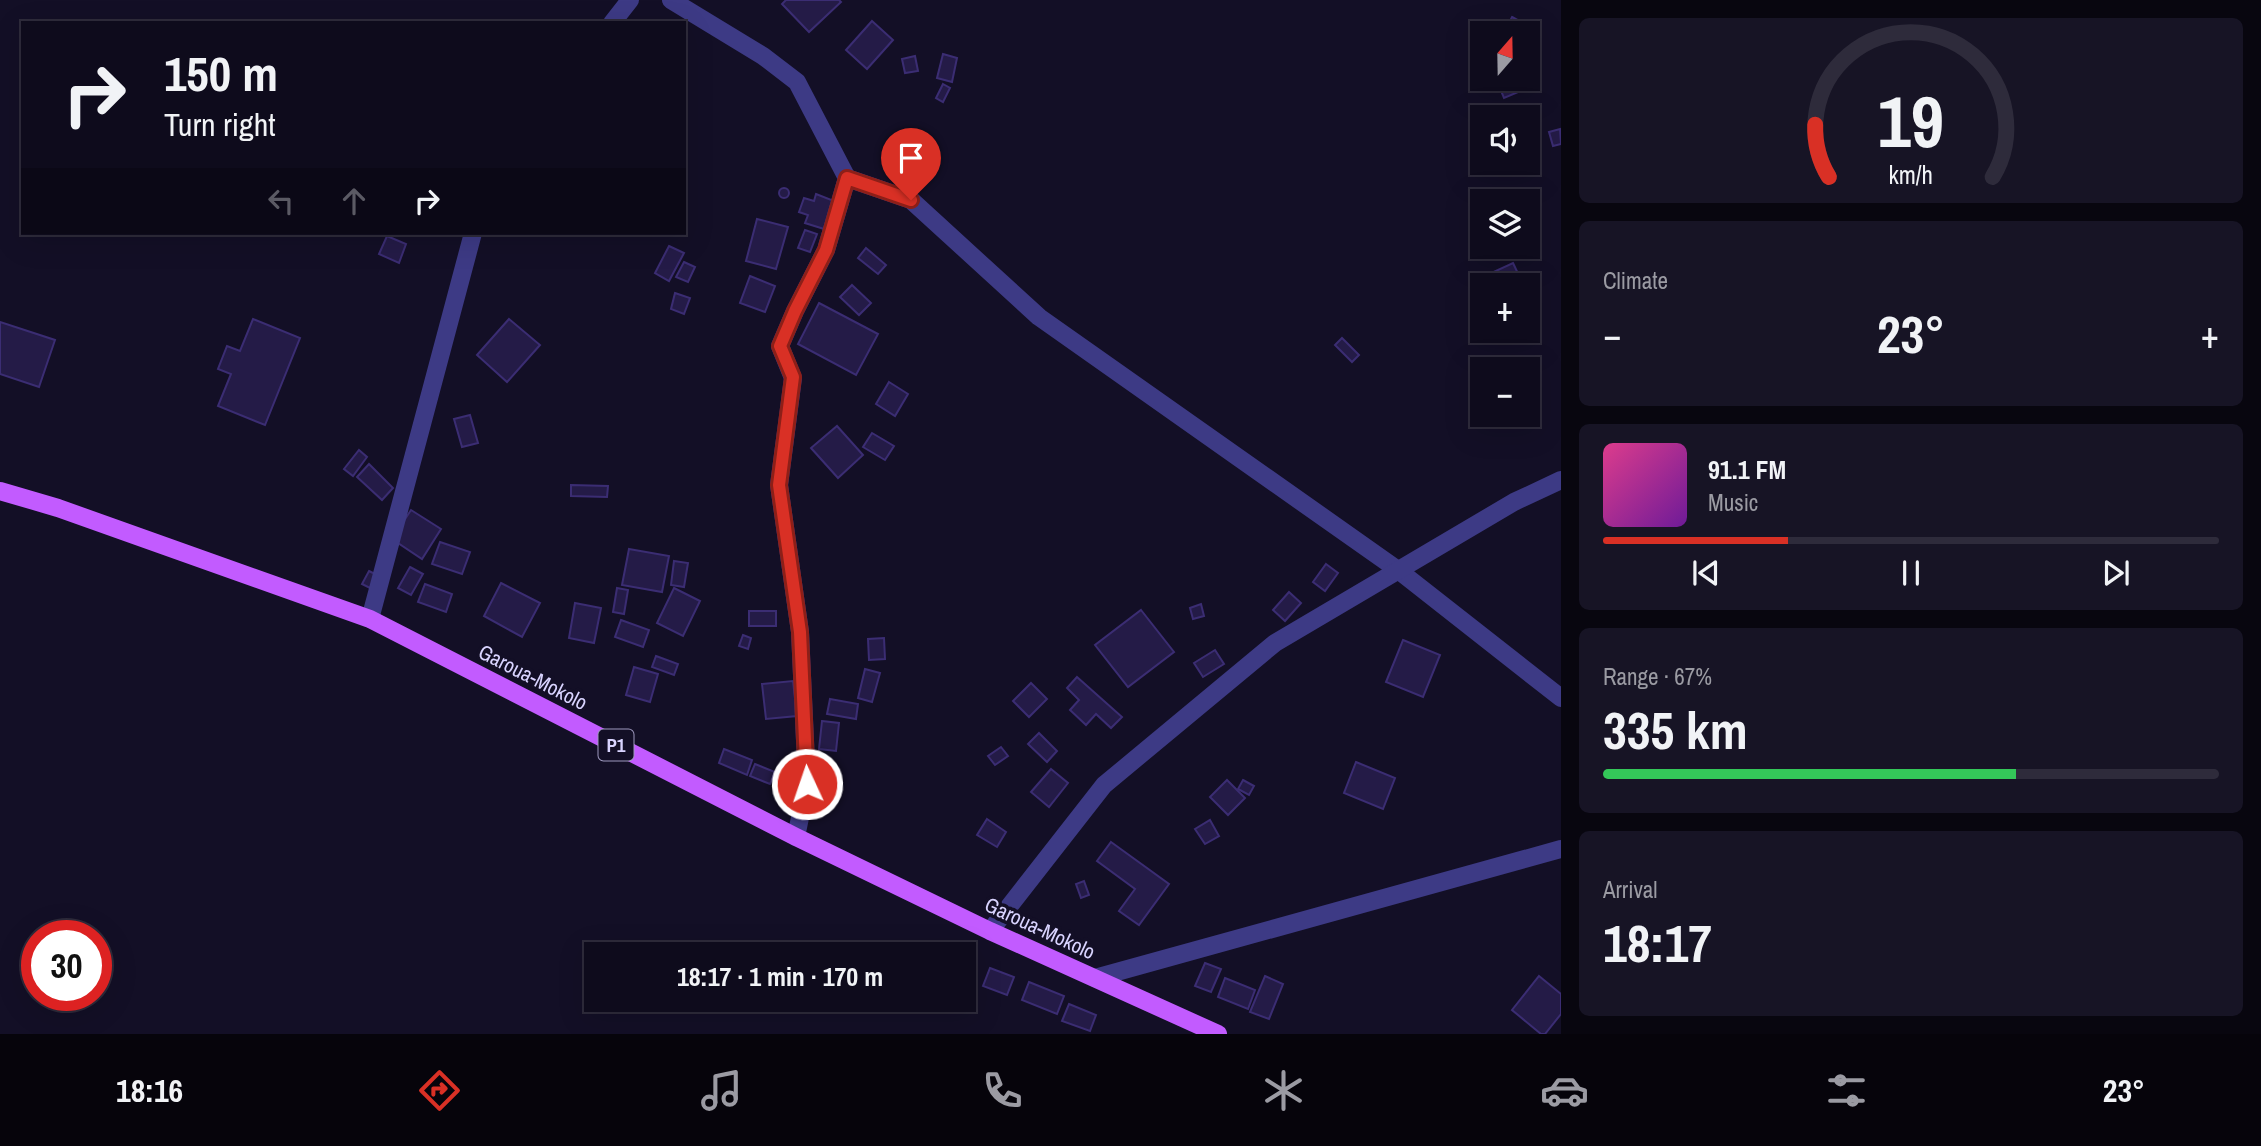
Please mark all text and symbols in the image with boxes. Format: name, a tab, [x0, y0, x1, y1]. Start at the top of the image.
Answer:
north arrow	[1470, 21, 1540, 91]
map controls	[1470, 21, 1540, 427]
text: 150 m	[164, 40, 278, 106]
icon: right	[49, 49, 140, 140]
text: 19	[1878, 72, 1944, 170]
text: Turn right	[164, 103, 276, 146]
button: sound	[1470, 105, 1540, 175]
pin	[881, 128, 941, 200]
icon: arrive	[892, 139, 930, 177]
text: km/h	[1889, 157, 1933, 191]
icon: left	[262, 182, 300, 220]
icon: ahead	[335, 182, 373, 220]
icon: right	[408, 182, 446, 220]
button: layers	[1470, 189, 1540, 259]
text: Climate	[1603, 265, 1668, 296]
button: +	[1470, 273, 1540, 343]
text: 23°	[1877, 299, 1945, 369]
text: −	[1603, 309, 1621, 360]
text: +	[2201, 309, 2219, 360]
button: −	[1470, 357, 1540, 427]
text: 91.1 FM	[1708, 452, 1786, 487]
text: Music	[1708, 487, 1758, 518]
icon: previous	[1687, 554, 1725, 592]
icon: pause	[1892, 554, 1930, 592]
icon: next	[2097, 554, 2135, 592]
street label: Garoua-Mokolo	[474, 637, 592, 717]
text: Range · 67%	[1603, 661, 1712, 692]
text: 335 km	[1603, 695, 1748, 765]
road number: P1	[598, 730, 634, 760]
position arrow	[770, 747, 844, 821]
text: Arrival	[1603, 874, 1658, 905]
street label: Garoua-Mokolo	[980, 890, 1100, 966]
text: 18:17	[1603, 908, 1712, 978]
speed limit sign: 30	[21, 920, 112, 1011]
text: 18:17 · 1 min · 170 m	[677, 959, 883, 994]
icon: directions	[415, 1066, 464, 1115]
icon: music	[697, 1066, 746, 1115]
icon: phone	[978, 1066, 1027, 1115]
icon: climate	[1259, 1066, 1308, 1115]
icon: car	[1540, 1066, 1589, 1115]
icon: filters	[1822, 1066, 1871, 1115]
text: 18:16	[116, 1069, 183, 1112]
text: 23°	[2103, 1069, 2145, 1112]

